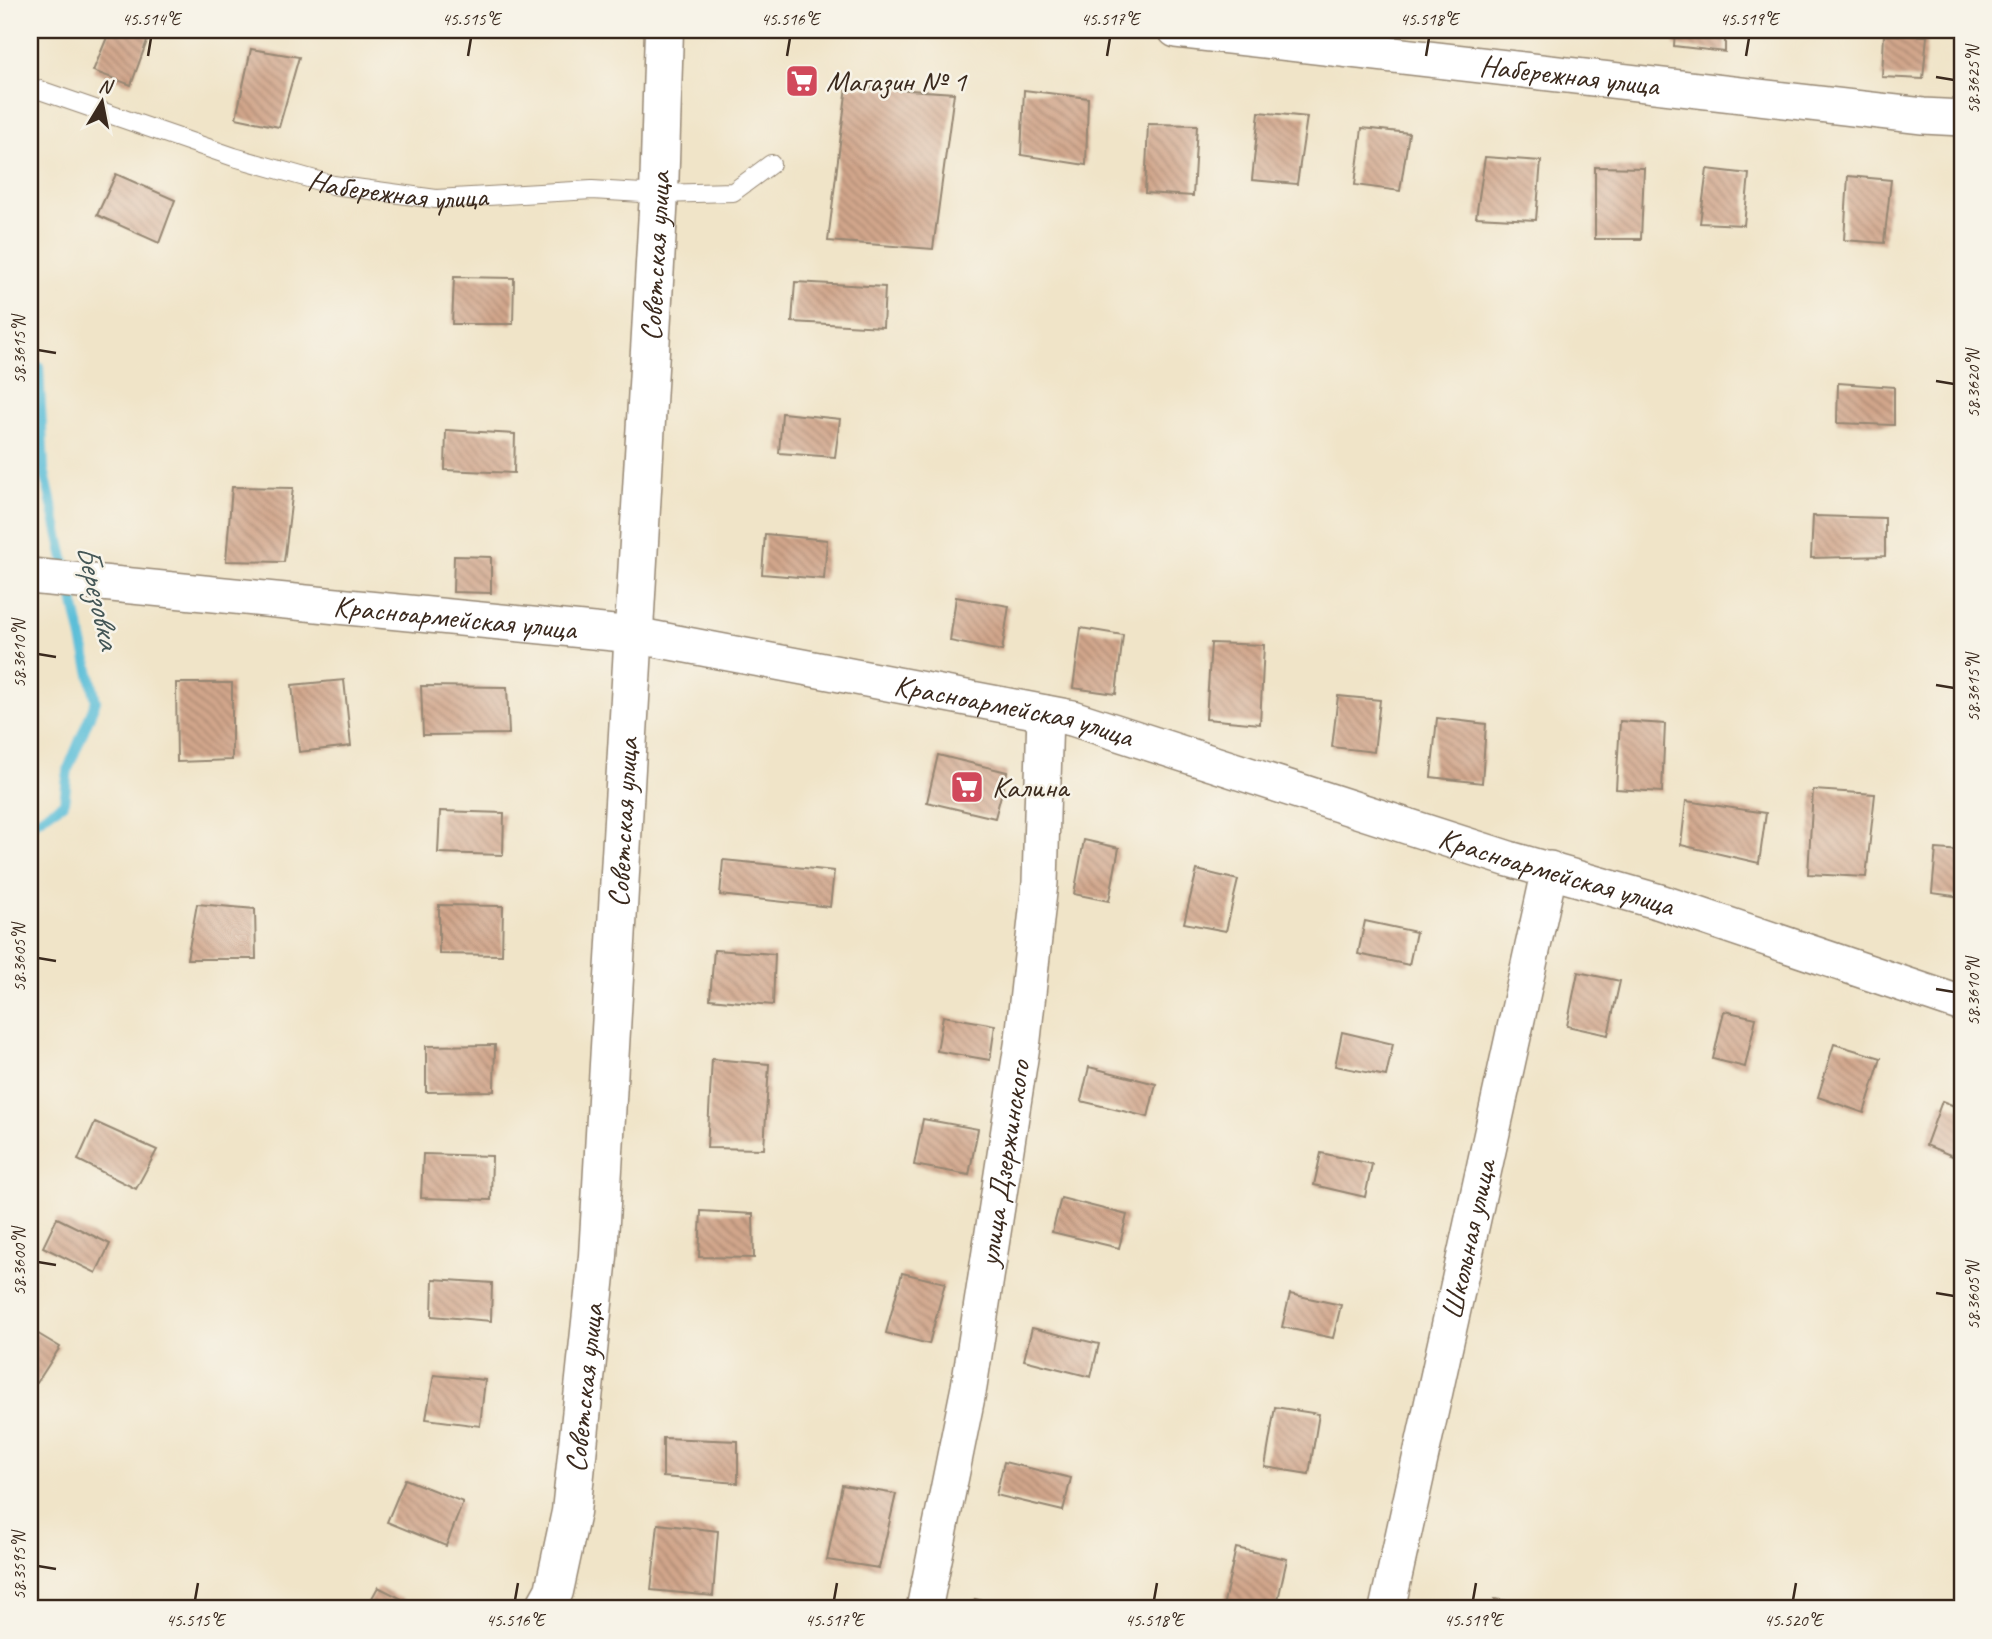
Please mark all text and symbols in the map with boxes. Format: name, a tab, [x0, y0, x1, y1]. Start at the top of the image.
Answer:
text: 45.514°E	[122, 8, 183, 30]
text: 45.515°E	[442, 8, 503, 30]
text: 45.516°E	[761, 8, 822, 30]
text: 45.517°E	[1081, 8, 1142, 30]
text: 45.518°E	[1400, 8, 1461, 30]
text: 45.519°E	[1720, 8, 1781, 30]
text: 58.3625°N	[1962, 43, 1984, 114]
street label: Набережная улица	[1478, 46, 1663, 105]
supermarket icon: Магазин № 1	[783, 62, 821, 100]
place label: Магазин № 1	[826, 62, 968, 100]
north arrow	[66, 66, 136, 136]
text: N	[97, 73, 116, 100]
street label: Набережная улица	[304, 160, 490, 218]
street label: Советская улица	[632, 169, 679, 342]
text: 58.3615°N	[8, 313, 30, 384]
text: 58.3620°N	[1962, 347, 1984, 418]
water label: Березовка	[67, 540, 131, 655]
street label: Красноармейская улица	[332, 587, 580, 648]
text: 58.3610°N	[8, 617, 30, 688]
text: 58.3615°N	[1962, 651, 1984, 722]
street label: Красноармейская улица	[891, 666, 1140, 756]
street label: Советская улица	[599, 735, 647, 908]
supermarket icon: Калина	[948, 768, 986, 806]
place label: Калина	[992, 768, 1071, 806]
street label: Красноармейская улица	[1434, 819, 1681, 925]
text: 58.3605°N	[8, 921, 30, 992]
text: 58.3610°N	[1962, 955, 1984, 1026]
street label: улица Дзержинского	[969, 1056, 1039, 1271]
street label: Школьная улица	[1432, 1154, 1505, 1323]
text: 58.3600°N	[8, 1225, 30, 1296]
text: 58.3605°N	[1962, 1259, 1984, 1330]
street label: Советская улица	[556, 1300, 612, 1474]
text: 58.3595°N	[8, 1529, 30, 1600]
text: 45.515°E	[166, 1609, 227, 1631]
text: 45.516°E	[486, 1609, 547, 1631]
text: 45.517°E	[805, 1609, 866, 1631]
text: 45.518°E	[1125, 1609, 1186, 1631]
text: 45.519°E	[1444, 1609, 1505, 1631]
text: 45.520°E	[1764, 1609, 1825, 1631]

